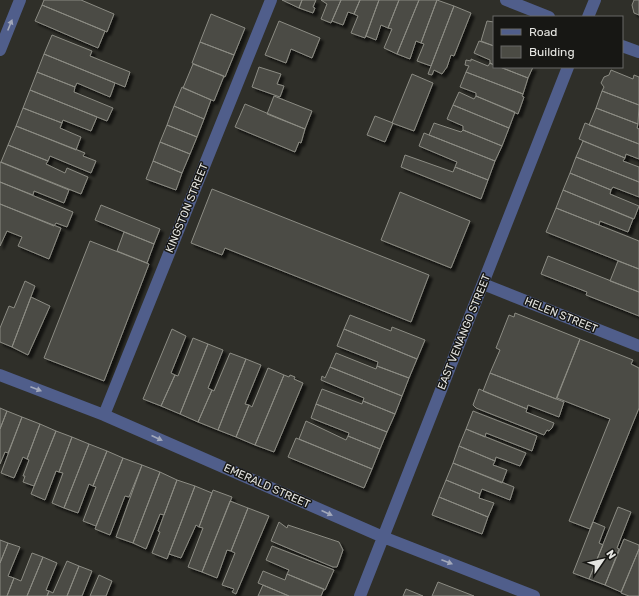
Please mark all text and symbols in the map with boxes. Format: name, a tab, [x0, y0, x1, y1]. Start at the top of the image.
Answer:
legend	[493, 16, 623, 68]
one-way arrow	[7, 19, 13, 30]
text: Road	[529, 25, 557, 39]
text: Building	[529, 45, 575, 59]
street label: KINGSTON STREET	[163, 161, 211, 255]
street label: EAST VENANGO STREET	[435, 272, 493, 392]
street label: HELEN STREET	[523, 294, 600, 336]
one-way arrow	[31, 387, 43, 393]
one-way arrow	[151, 435, 162, 441]
street label: EMERALD STREET	[222, 461, 313, 511]
one-way arrow	[322, 510, 334, 516]
north arrow	[583, 540, 623, 580]
text: N	[603, 548, 619, 562]
one-way arrow	[442, 560, 454, 566]

